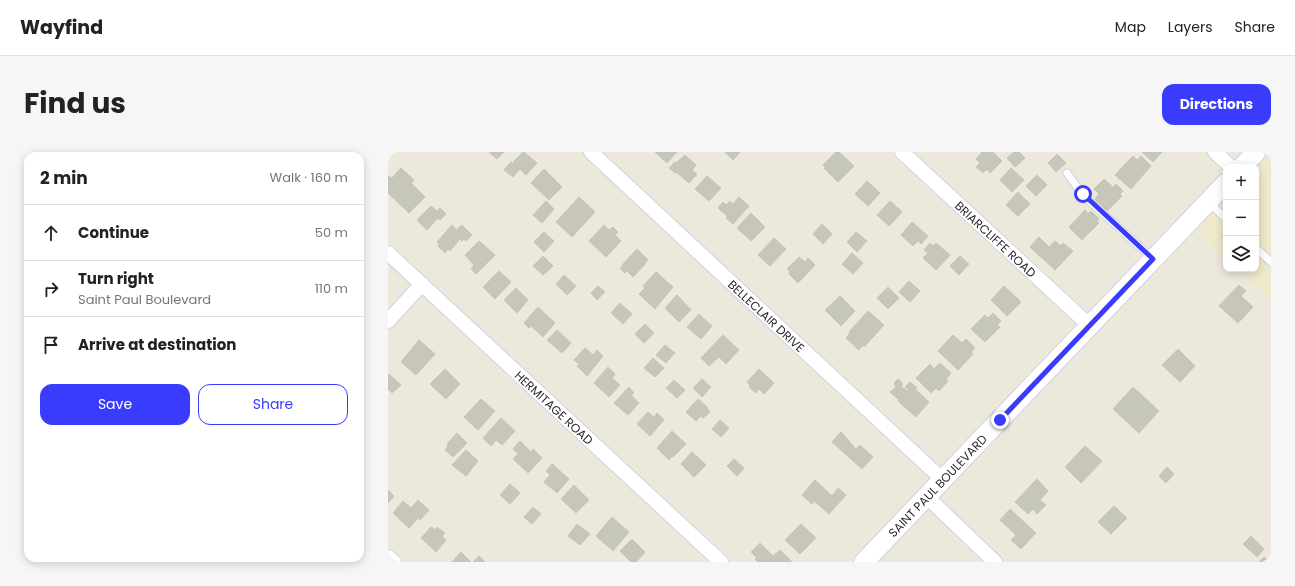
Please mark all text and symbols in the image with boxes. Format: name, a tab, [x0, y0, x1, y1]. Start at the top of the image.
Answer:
text: Wayfind	[20, 14, 103, 41]
text: Map	[1115, 17, 1146, 37]
text: Layers	[1168, 17, 1212, 37]
text: Share	[1234, 17, 1275, 37]
text: Find us	[24, 84, 126, 123]
button: Directions	[1162, 84, 1271, 125]
map controls	[1223, 164, 1259, 272]
button: +	[1223, 164, 1259, 200]
text: 2 min	[40, 166, 88, 190]
text: Walk · 160 m	[269, 168, 348, 187]
route start	[1074, 185, 1092, 203]
street label: BRIARCLIFFE ROAD	[952, 197, 1040, 281]
button: −	[1223, 200, 1259, 236]
icon: ahead	[40, 222, 62, 244]
text: Continue	[78, 222, 149, 243]
text: 50 m	[315, 223, 348, 242]
button: layers	[1223, 236, 1259, 272]
text: Turn right	[78, 268, 154, 289]
street label: BELLECLAIR DRIVE	[725, 276, 809, 356]
icon: right	[40, 278, 62, 300]
text: 110 m	[315, 279, 348, 298]
text: Saint Paul Boulevard	[78, 290, 211, 309]
icon: arrive	[40, 334, 62, 356]
text: Arrive at destination	[78, 334, 236, 355]
street label: HERMITAGE ROAD	[511, 367, 597, 448]
button: Save	[40, 384, 190, 425]
button: Share	[198, 384, 348, 425]
route end	[991, 411, 1009, 429]
street label: SAINT PAUL BOULEVARD	[884, 430, 990, 540]

